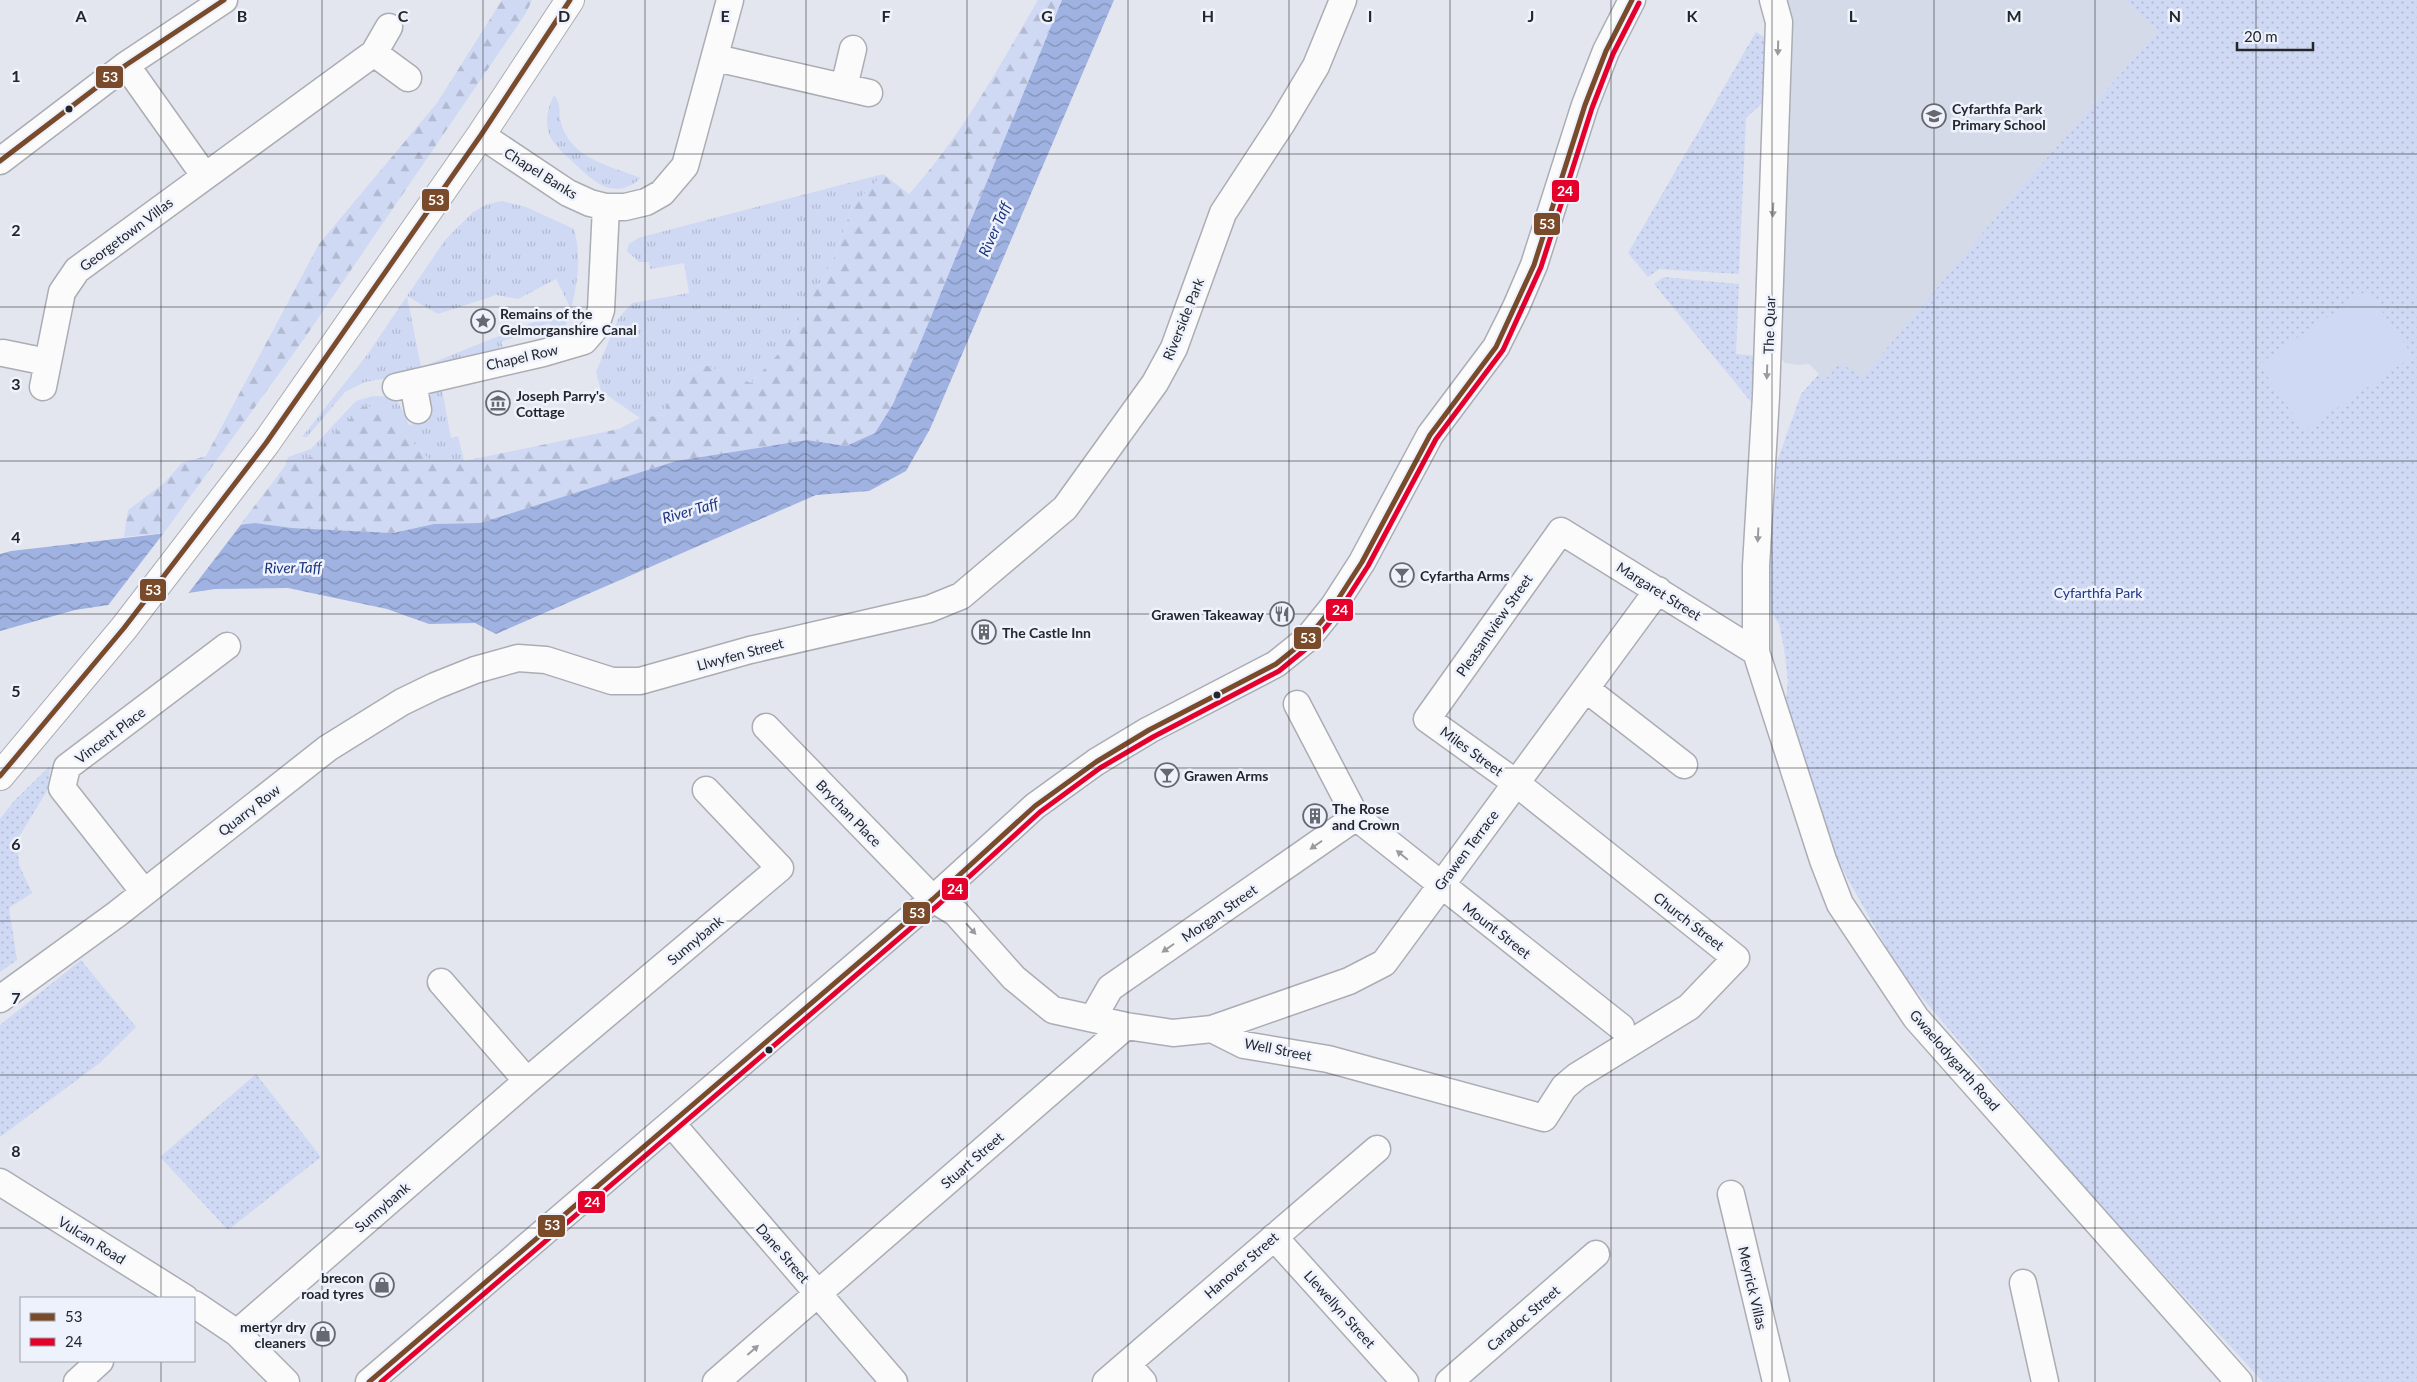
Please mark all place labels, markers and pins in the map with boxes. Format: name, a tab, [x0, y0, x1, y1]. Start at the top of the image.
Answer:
place label: Cyfarthfa Park Primary School	[1952, 100, 2046, 133]
school or university icon: Cyfarthfa Park Primary School	[1921, 103, 1947, 129]
unlabelled marker	[64, 104, 74, 114]
place label: Remains of the Gelmorganshire Canal	[500, 305, 637, 338]
place icon: Remains of the Gelmorganshire Canal	[470, 308, 496, 334]
place label: Joseph Parry's Cottage	[516, 387, 605, 420]
museum icon: Joseph Parry's Cottage	[485, 390, 511, 416]
bar icon: Cyfartha Arms	[1389, 562, 1415, 588]
place label: Cyfartha Arms	[1420, 567, 1510, 584]
restaurant icon: Grawen Takeaway	[1269, 601, 1295, 627]
place label: Grawen Takeaway	[1151, 606, 1265, 623]
building icon: The Castle Inn	[971, 619, 997, 645]
place label: The Castle Inn	[1002, 624, 1091, 641]
unlabelled marker	[1212, 690, 1222, 700]
bar icon: Grawen Arms	[1154, 762, 1180, 788]
place label: Grawen Arms	[1184, 767, 1268, 784]
place label: The Rose and Crown	[1332, 800, 1400, 833]
building icon: The Rose and Crown	[1302, 803, 1328, 829]
unlabelled marker	[764, 1045, 774, 1055]
place label: brecon road tyres	[301, 1269, 364, 1302]
shop icon: brecon road tyres	[369, 1272, 395, 1298]
place label: mertyr dry cleaners	[240, 1318, 307, 1351]
shop icon: mertyr dry cleaners	[310, 1321, 336, 1347]

